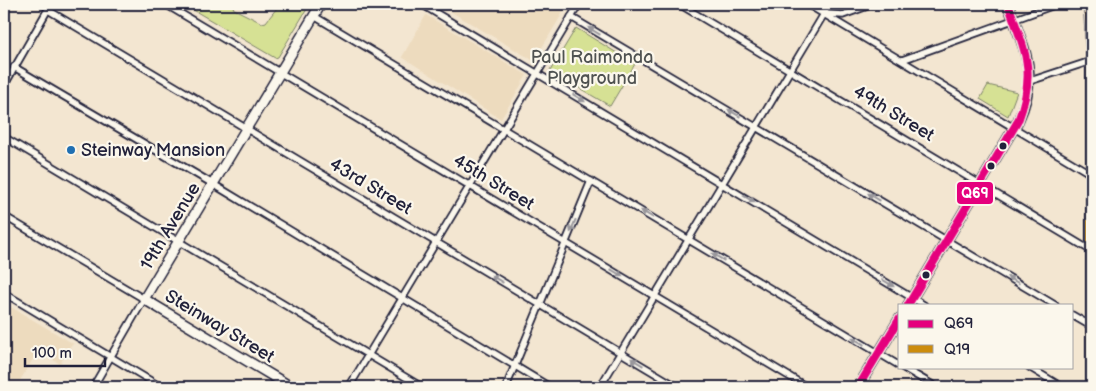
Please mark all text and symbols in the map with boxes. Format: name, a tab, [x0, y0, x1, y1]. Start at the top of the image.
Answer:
one-way arrow	[588, 26, 601, 35]
park label: Paul Raimonda Playground	[531, 47, 653, 89]
street label: 49th Street	[849, 81, 938, 146]
one-way arrow	[573, 93, 586, 102]
one-way arrow	[728, 109, 741, 118]
place label: Steinway Mansion	[81, 140, 225, 161]
unlabelled marker	[998, 141, 1008, 151]
marker: Steinway Mansion	[65, 144, 77, 156]
street label: 45th Street	[449, 150, 538, 215]
street label: 43rd Street	[326, 154, 416, 219]
unlabelled marker	[986, 161, 996, 171]
street label: 19th Avenue	[136, 179, 205, 274]
line badge: Q69	[956, 181, 994, 205]
text: Q69	[961, 185, 989, 202]
one-way arrow	[867, 193, 880, 202]
one-way arrow	[742, 195, 755, 204]
one-way arrow	[640, 210, 653, 219]
one-way arrow	[568, 219, 576, 233]
one-way arrow	[712, 253, 725, 262]
one-way arrow	[610, 269, 623, 278]
unlabelled marker	[921, 270, 931, 280]
one-way arrow	[491, 274, 504, 283]
one-way arrow	[1006, 276, 1021, 284]
one-way arrow	[882, 279, 895, 288]
street label: Steinway Street	[161, 286, 279, 368]
legend	[898, 304, 1074, 368]
text: Q69	[944, 314, 974, 333]
scale bar	[25, 336, 105, 368]
one-way arrow	[851, 336, 864, 345]
text: Q19	[944, 340, 970, 359]
text: 100 m	[32, 344, 72, 363]
one-way arrow	[630, 358, 643, 367]

